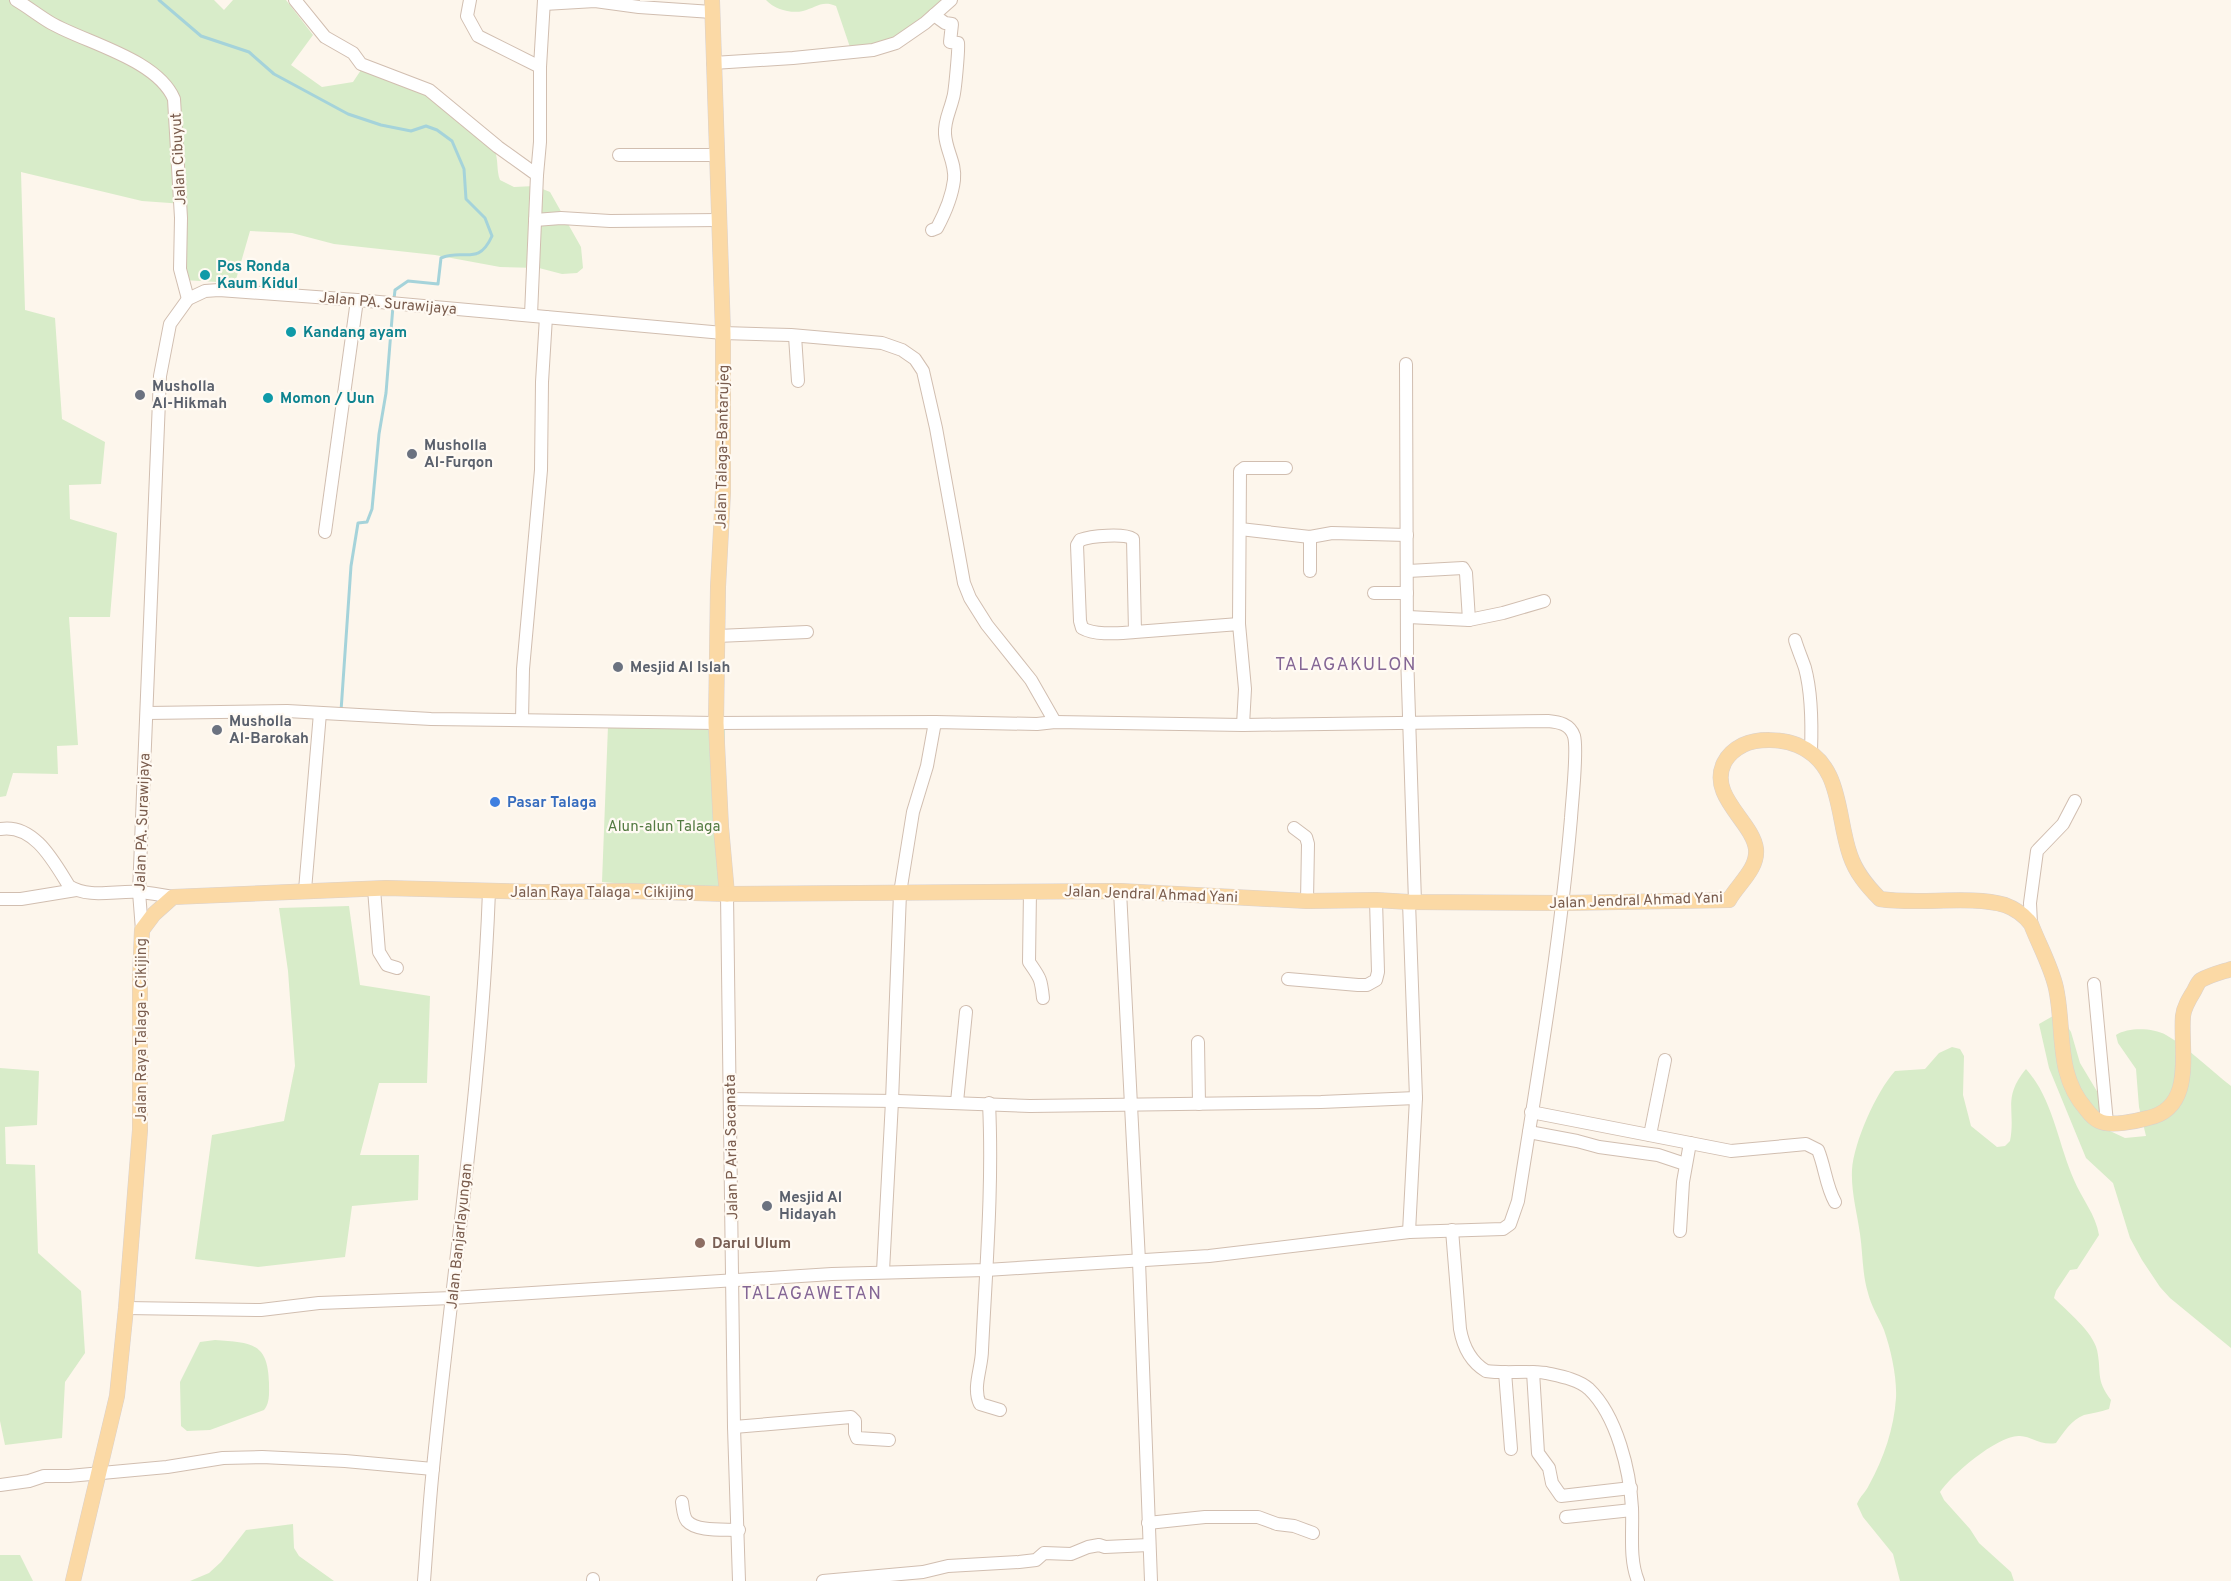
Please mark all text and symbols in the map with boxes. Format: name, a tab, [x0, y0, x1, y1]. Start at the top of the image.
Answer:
street label: Jalan Cibuyut	[168, 112, 191, 206]
place label: Pos Ronda Kaum Kidul	[217, 258, 298, 294]
marker: Pos Ronda Kaum Kidul	[198, 268, 212, 282]
street label: Jalan PA. Surawijaya	[318, 289, 457, 320]
place label: Kandang ayam	[303, 324, 407, 343]
marker: Kandang ayam	[284, 325, 298, 339]
street label: Jalan Talaga-Bantarujeg	[713, 365, 734, 529]
place label: Musholla Al-Hikmah	[152, 378, 227, 414]
marker: Musholla Al-Hikmah	[133, 388, 147, 402]
place label: Momon / Uun	[280, 390, 375, 409]
marker: Momon / Uun	[261, 391, 275, 405]
place label: Musholla Al-Furqon	[424, 437, 493, 473]
marker: Musholla Al-Furqon	[405, 447, 419, 461]
district label: TALAGAKULON	[1275, 654, 1417, 677]
place label: Mesjid Al Islah	[630, 659, 730, 678]
marker: Mesjid Al Islah	[611, 660, 625, 674]
place label: Musholla Al-Barokah	[229, 713, 309, 749]
marker: Musholla Al-Barokah	[210, 723, 224, 737]
street label: Jalan PA. Surawijaya	[132, 753, 155, 891]
place label: Pasar Talaga	[507, 794, 597, 813]
marker: Pasar Talaga	[488, 795, 502, 809]
park label: Alun-alun Talaga	[608, 818, 720, 837]
street label: Jalan Jendral Ahmad Yani	[1064, 883, 1238, 908]
street label: Jalan Raya Talaga - Cikijing	[510, 884, 694, 903]
street label: Jalan Jendral Ahmad Yani	[1549, 889, 1723, 914]
street label: Jalan Raya Talaga - Cikijing	[133, 938, 152, 1122]
street label: Jalan P Aria Sacanata	[722, 1074, 743, 1220]
street label: Jalan Banjarlayungan	[443, 1162, 478, 1310]
place label: Mesjid Al Hidayah	[779, 1189, 842, 1225]
marker: Mesjid Al Hidayah	[760, 1199, 774, 1213]
place label: Darul Ulum	[712, 1235, 791, 1254]
marker: Darul Ulum	[693, 1236, 707, 1250]
district label: TALAGAWETAN	[742, 1283, 882, 1306]

